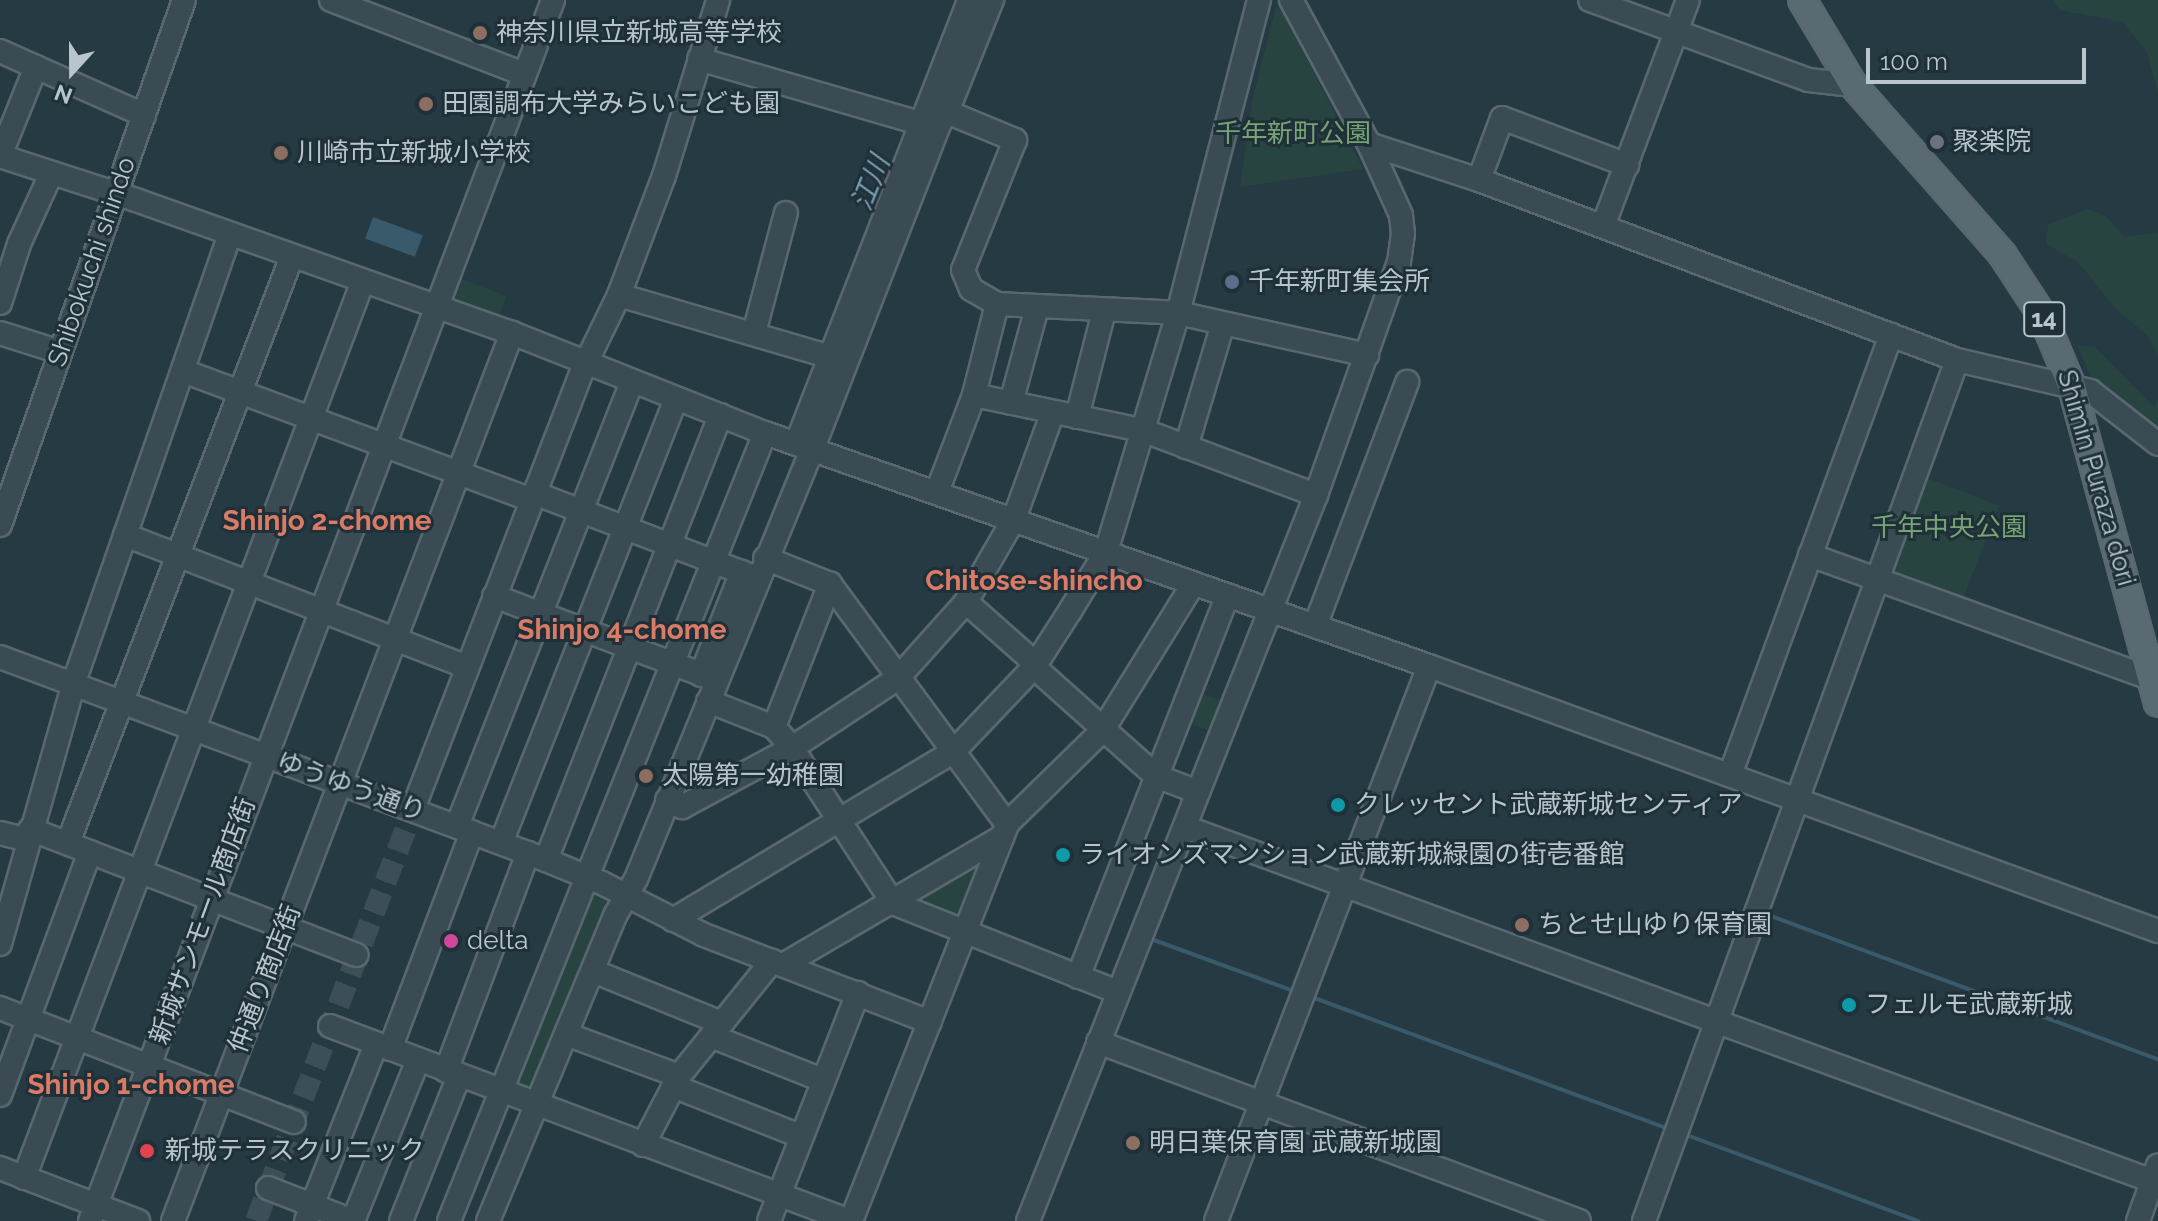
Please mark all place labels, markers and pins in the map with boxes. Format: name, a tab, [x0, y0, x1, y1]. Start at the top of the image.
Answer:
place label: 神奈川県立新城高等学校	[496, 17, 782, 49]
marker: 神奈川県立新城高等学校	[471, 24, 489, 42]
place label: 田園調布大学みらいこども園	[442, 88, 780, 120]
marker: 田園調布大学みらいこども園	[417, 95, 435, 113]
place label: 聚楽院	[1953, 126, 2031, 158]
marker: 聚楽院	[1928, 133, 1946, 151]
place label: 川崎市立新城小学校	[297, 137, 531, 169]
marker: 川崎市立新城小学校	[272, 144, 290, 162]
place label: 千年新町集会所	[1248, 266, 1430, 298]
marker: 千年新町集会所	[1223, 273, 1241, 291]
place label: 太陽第一幼稚園	[662, 760, 844, 792]
marker: 太陽第一幼稚園	[637, 767, 655, 785]
place label: クレッセント武蔵新城センティア	[1354, 789, 1744, 821]
marker: クレッセント武蔵新城センティア	[1329, 796, 1347, 814]
place label: ライオンズマンション武蔵新城緑園の街壱番館	[1079, 839, 1625, 871]
marker: ライオンズマンション武蔵新城緑園の街壱番館	[1054, 846, 1072, 864]
place label: ちとせ山ゆり保育園	[1538, 909, 1772, 941]
marker: ちとせ山ゆり保育園	[1513, 916, 1531, 934]
place label: delta	[467, 925, 528, 957]
marker: delta	[442, 932, 460, 950]
place label: フェルモ武蔵新城	[1865, 989, 2073, 1021]
marker: フェルモ武蔵新城	[1840, 996, 1858, 1014]
place label: 明日葉保育園 武蔵新城園	[1149, 1127, 1442, 1159]
marker: 明日葉保育園 武蔵新城園	[1124, 1134, 1142, 1152]
place label: 新城テラスクリニック	[165, 1135, 425, 1167]
marker: 新城テラスクリニック	[136, 1140, 158, 1162]

